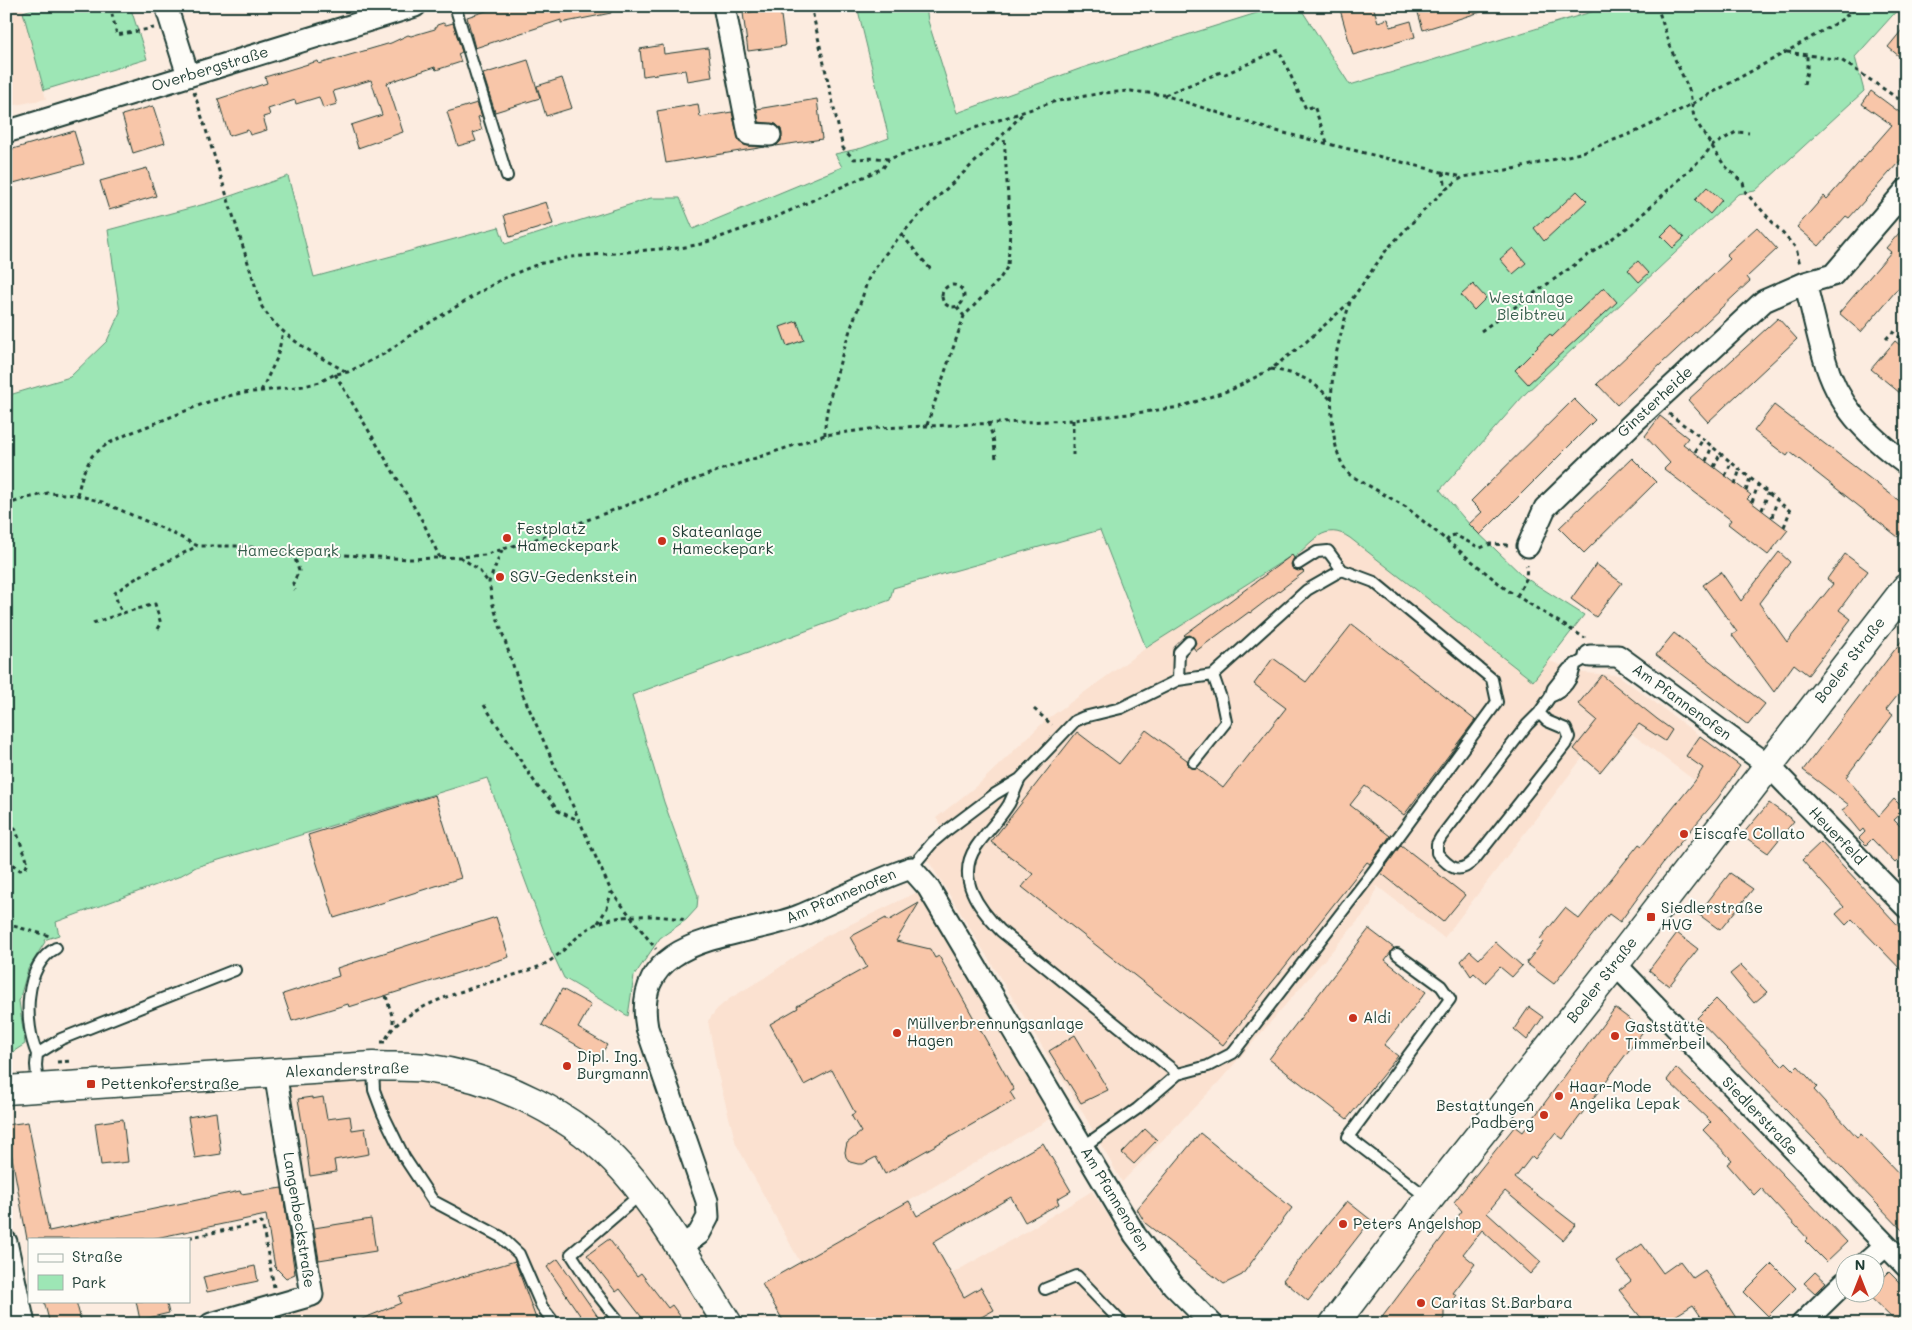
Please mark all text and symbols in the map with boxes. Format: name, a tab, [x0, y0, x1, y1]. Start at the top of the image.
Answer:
street label: Overbergstraße	[149, 41, 271, 95]
park label: Westanlage Bleibtreu	[1488, 287, 1574, 324]
street label: Ginsterheide	[1612, 361, 1696, 441]
place label: Festplatz Hameckepark	[517, 518, 618, 555]
place label: Skateanlage Hameckepark	[672, 521, 773, 558]
marker: Festplatz Hameckepark	[501, 532, 513, 544]
marker: Skateanlage Hameckepark	[656, 535, 668, 547]
park label: Hameckepark	[237, 540, 339, 560]
place label: SGV-Gedenkstein	[510, 566, 637, 586]
marker: SGV-Gedenkstein	[494, 571, 506, 583]
street label: Boeler Straße	[1809, 612, 1889, 706]
street label: Am Pfannenofen	[1629, 658, 1736, 744]
street label: Heuerfeld	[1805, 802, 1870, 869]
place label: Eiscafe Collato	[1694, 823, 1805, 843]
marker: Eiscafe Collato	[1678, 828, 1690, 840]
street label: Am Pfannenofen	[782, 863, 899, 927]
place label: Siedlerstraße HVG	[1661, 897, 1763, 934]
marker: Siedlerstraße HVG	[1645, 911, 1657, 923]
street label: Boeler Straße	[1561, 932, 1641, 1026]
place label: Aldi	[1363, 1007, 1391, 1027]
marker: Aldi	[1347, 1012, 1359, 1024]
place label: Müllverbrennungsanlage Hagen	[907, 1013, 1084, 1050]
place label: Gaststätte Timmerbeil	[1625, 1016, 1706, 1053]
marker: Müllverbrennungsanlage Hagen	[891, 1027, 903, 1039]
marker: Gaststätte Timmerbeil	[1609, 1030, 1621, 1042]
place label: Dipl. Ing. Burgmann	[577, 1046, 649, 1083]
street label: Alexanderstraße	[284, 1057, 410, 1081]
marker: Dipl. Ing. Burgmann	[561, 1060, 573, 1072]
street label: Siedlerstraße	[1718, 1072, 1803, 1159]
place label: Pettenkoferstraße	[101, 1073, 239, 1093]
place label: Haar-Mode Angelika Lepak	[1569, 1076, 1680, 1113]
marker: Pettenkoferstraße	[85, 1078, 97, 1090]
marker: Haar-Mode Angelika Lepak	[1553, 1090, 1565, 1102]
place label: Bestattungen Padberg	[1436, 1095, 1534, 1132]
marker: Bestattungen Padberg	[1538, 1109, 1550, 1121]
street label: Am Pfannenofen	[1077, 1143, 1155, 1254]
street label: Langenbeckstraße	[279, 1151, 321, 1289]
place label: Peters Angelshop	[1353, 1213, 1481, 1233]
marker: Peters Angelshop	[1337, 1218, 1349, 1230]
legend	[28, 1238, 190, 1302]
text: Straße	[72, 1246, 123, 1266]
north arrow	[1834, 1252, 1884, 1302]
text: N	[1855, 1255, 1865, 1274]
text: Park	[72, 1272, 106, 1292]
place label: Caritas St.Barbara	[1431, 1292, 1573, 1312]
marker: Caritas St.Barbara	[1415, 1297, 1427, 1309]

